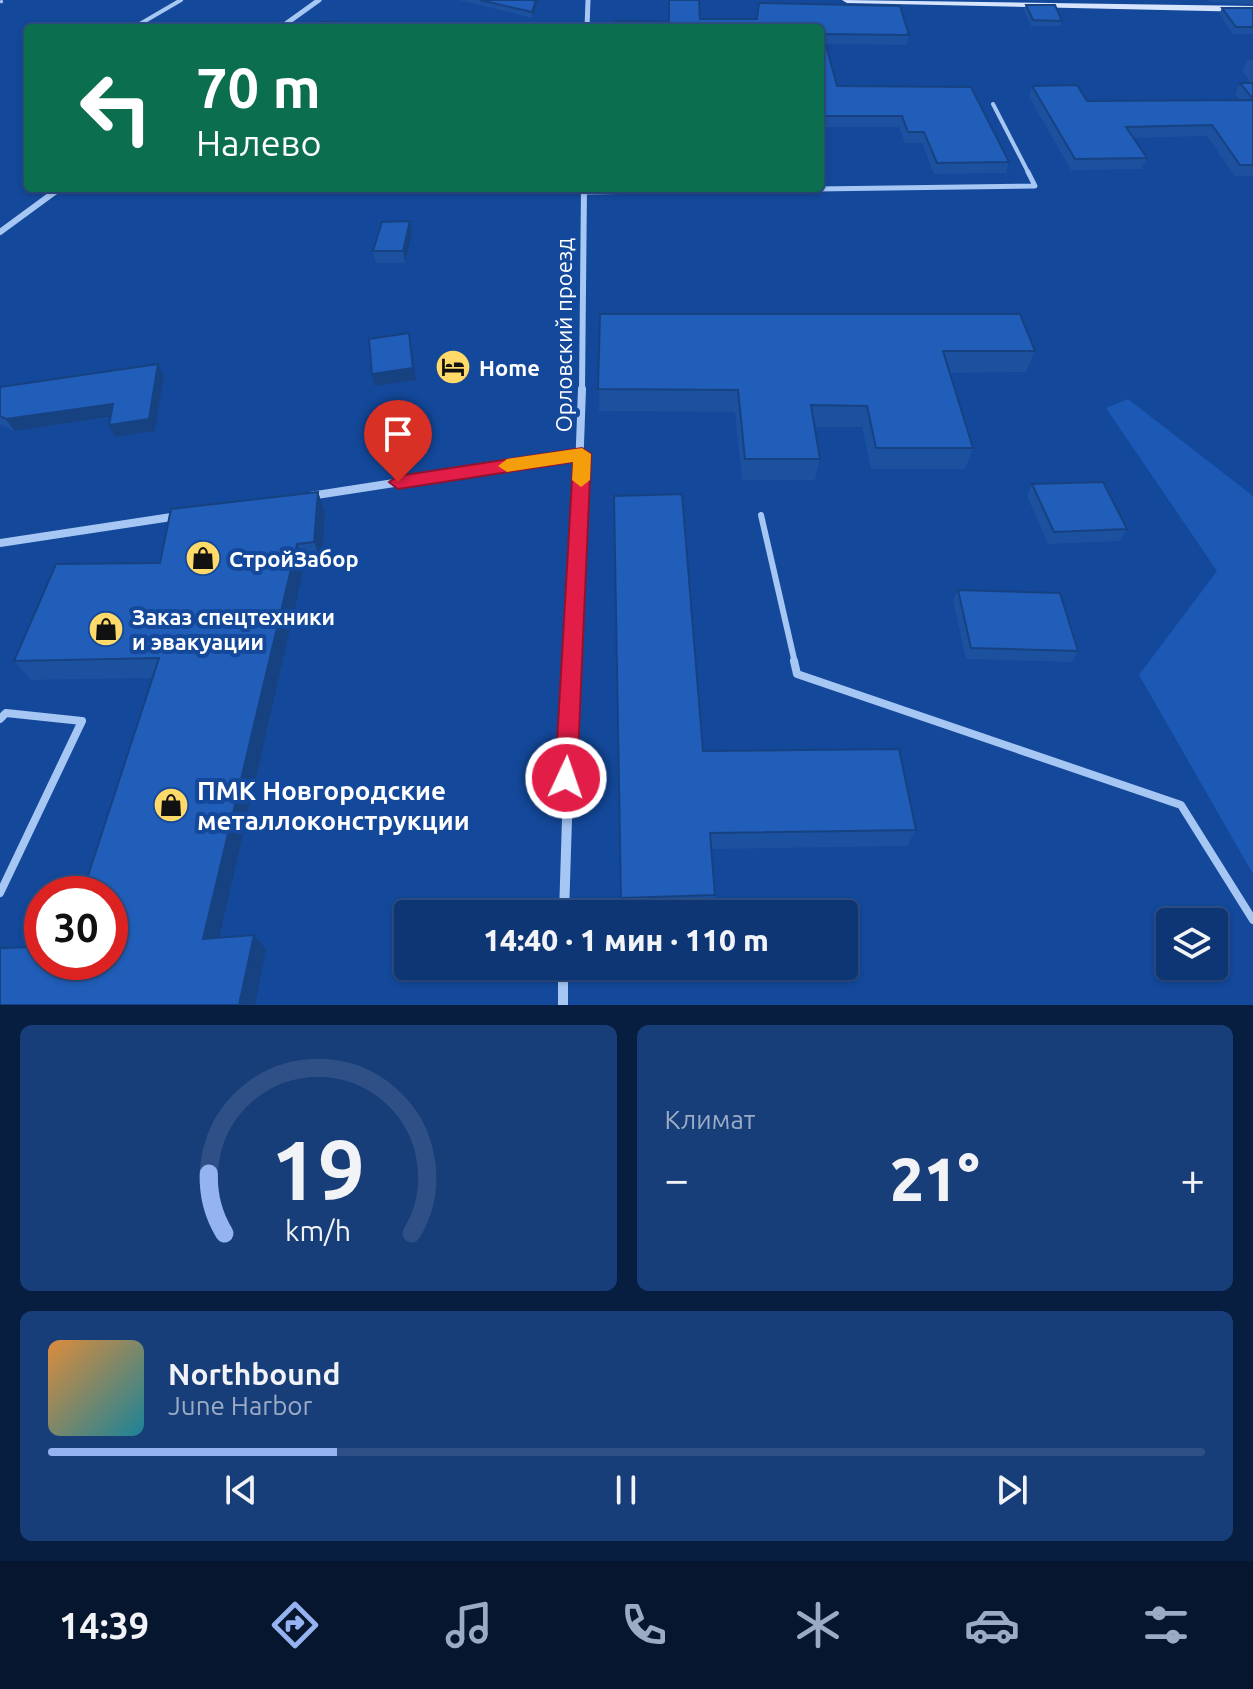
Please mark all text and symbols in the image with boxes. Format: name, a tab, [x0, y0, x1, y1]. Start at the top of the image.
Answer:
icon: left	[64, 56, 168, 160]
text: 70 m	[196, 56, 321, 119]
text: Налево	[196, 122, 321, 163]
street label: Орловский проезд	[551, 238, 576, 432]
hotel icon: Home	[434, 348, 472, 386]
place label: Home	[479, 355, 540, 380]
pin	[364, 400, 432, 482]
icon: arrive	[376, 412, 420, 456]
shop icon: СтройЗабор	[184, 539, 222, 577]
place label: СтройЗабор	[229, 546, 359, 571]
place label: Заказ спецтехники и эвакуации	[132, 604, 335, 654]
shop icon: Заказ спецтехники и эвакуации	[87, 610, 125, 648]
position arrow	[524, 736, 608, 820]
place label: ПМК Новгородские металлоконструкции	[197, 776, 470, 835]
shop icon: ПМК Новгородские металлоконструкции	[152, 786, 190, 824]
speed limit sign: 30	[24, 876, 128, 980]
map controls	[1156, 908, 1228, 980]
button: layers	[1156, 908, 1228, 980]
text: 14:40 · 1 мин · 110 m	[483, 923, 769, 957]
text: Климат	[665, 1105, 755, 1134]
text: 19	[271, 1122, 365, 1216]
text: 21°	[890, 1145, 979, 1212]
text: −	[665, 1154, 689, 1203]
text: +	[1180, 1154, 1205, 1203]
text: km/h	[285, 1214, 351, 1246]
text: Northbound	[168, 1357, 340, 1391]
text: June Harbor	[168, 1391, 312, 1420]
icon: previous	[219, 1468, 263, 1512]
icon: pause	[604, 1468, 648, 1512]
icon: next	[990, 1468, 1034, 1512]
icon: directions	[267, 1597, 323, 1653]
icon: music	[441, 1597, 497, 1653]
icon: phone	[616, 1597, 672, 1653]
icon: climate	[790, 1597, 846, 1653]
icon: car	[964, 1597, 1020, 1653]
icon: filters	[1138, 1597, 1194, 1653]
text: 14:39	[59, 1605, 149, 1646]

